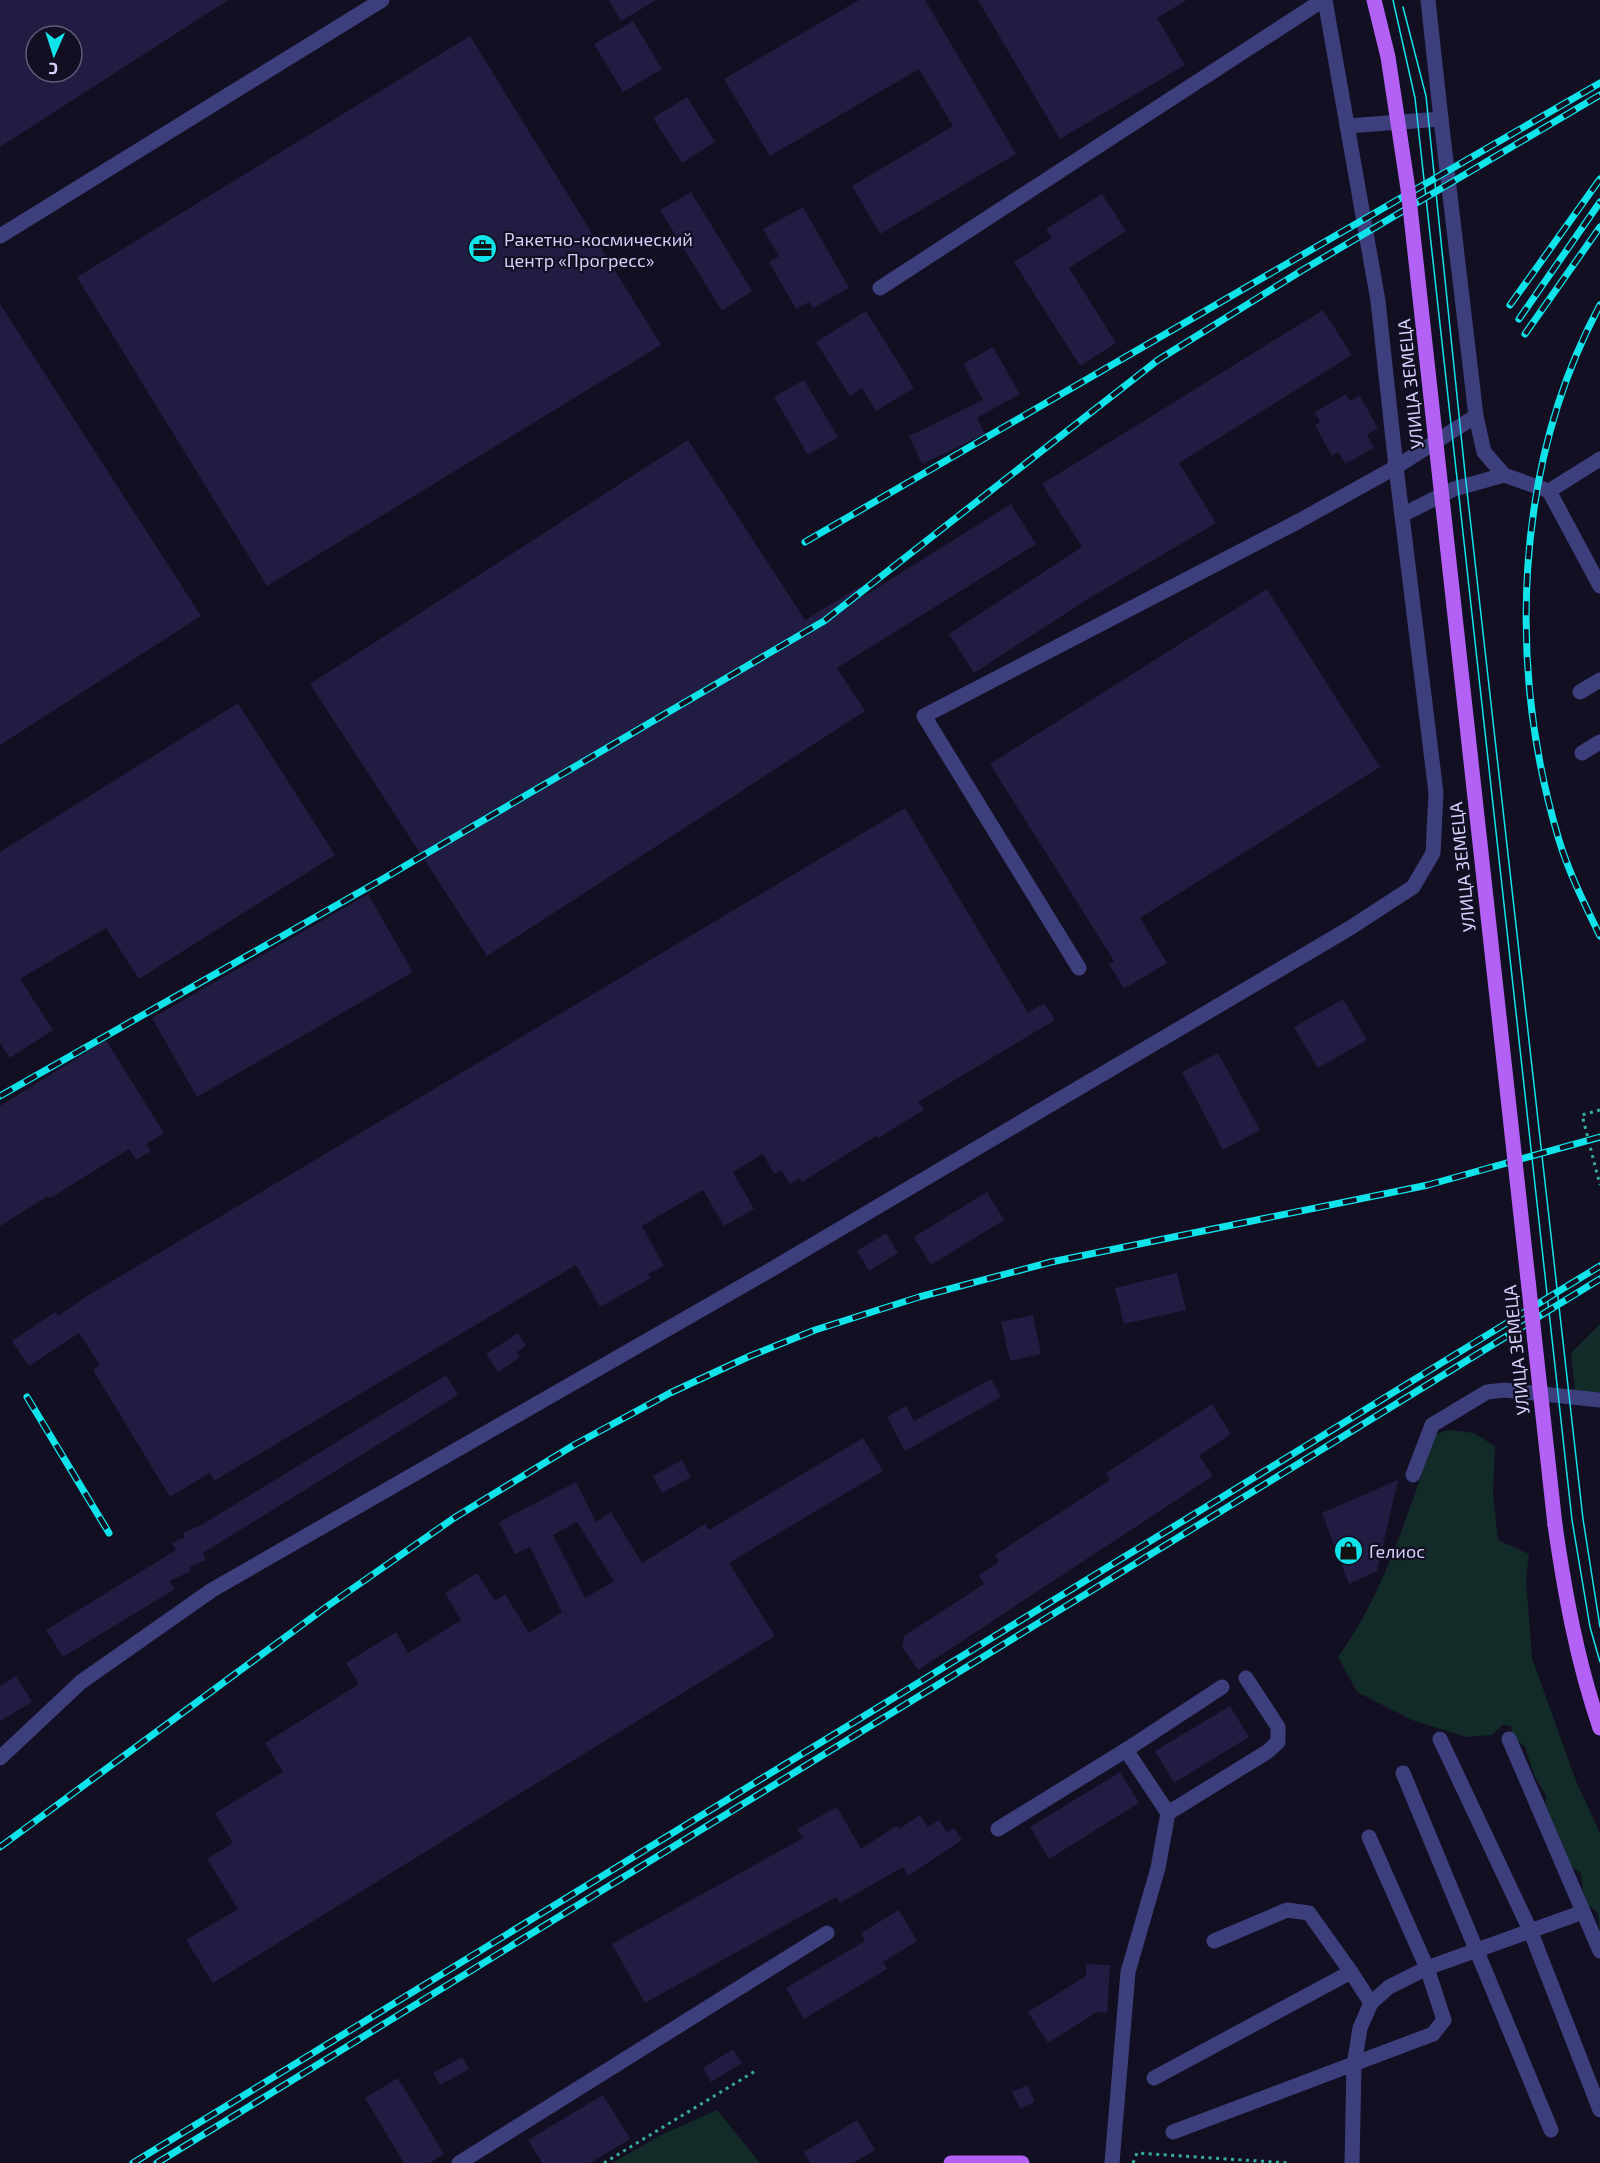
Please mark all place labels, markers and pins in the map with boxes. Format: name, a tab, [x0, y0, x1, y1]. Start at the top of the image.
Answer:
place label: Ракетно-космический центр «Прогресс»	[504, 228, 693, 271]
office icon: Ракетно-космический центр «Прогресс»	[467, 233, 499, 265]
shop icon: Гелиос	[1332, 1535, 1364, 1567]
place label: Гелиос	[1369, 1540, 1425, 1562]

